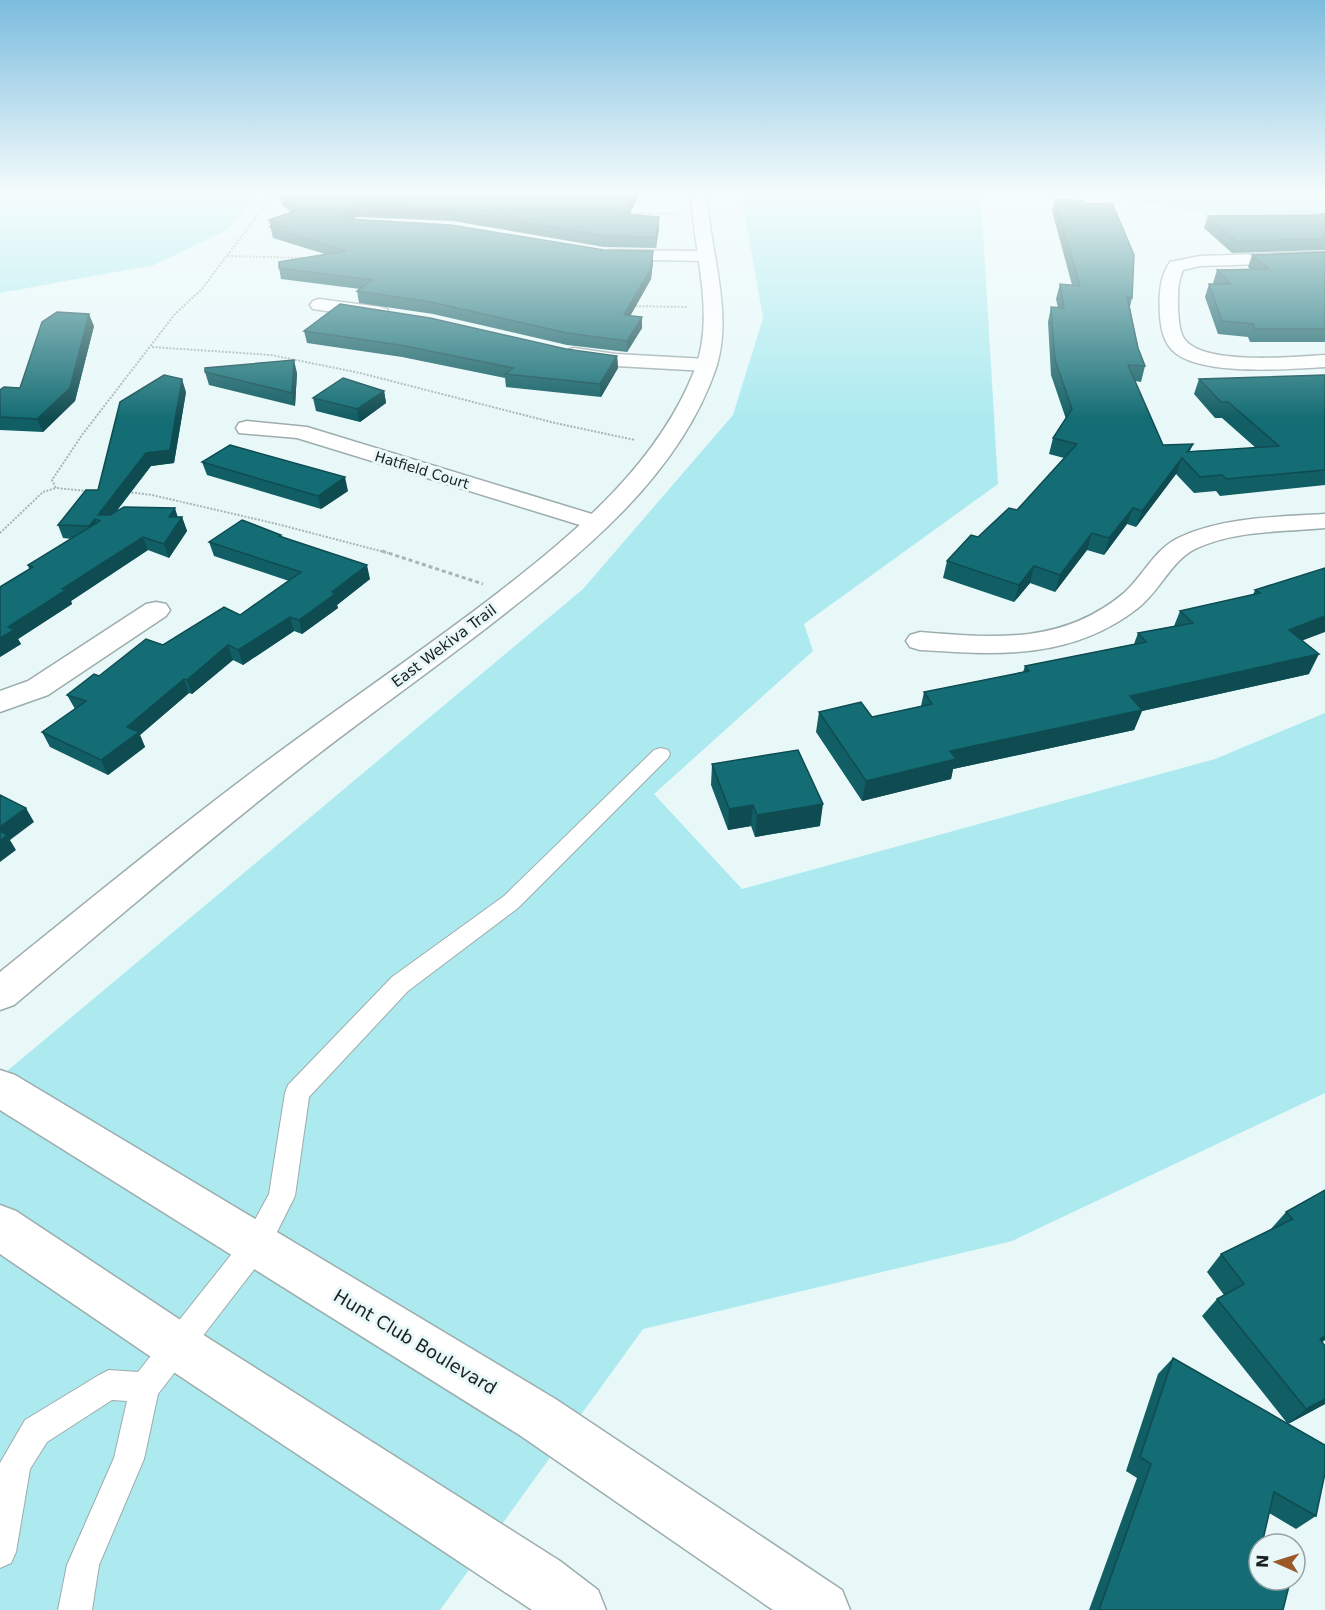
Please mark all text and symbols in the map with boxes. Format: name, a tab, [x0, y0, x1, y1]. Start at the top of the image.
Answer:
street label: Hatfield Court	[373, 448, 472, 492]
street label: East Wekiva Trail	[388, 601, 500, 691]
street label: Hunt Club Boulevard	[330, 1285, 501, 1399]
north arrow	[1247, 1532, 1307, 1592]
text: N	[1253, 1554, 1272, 1568]

